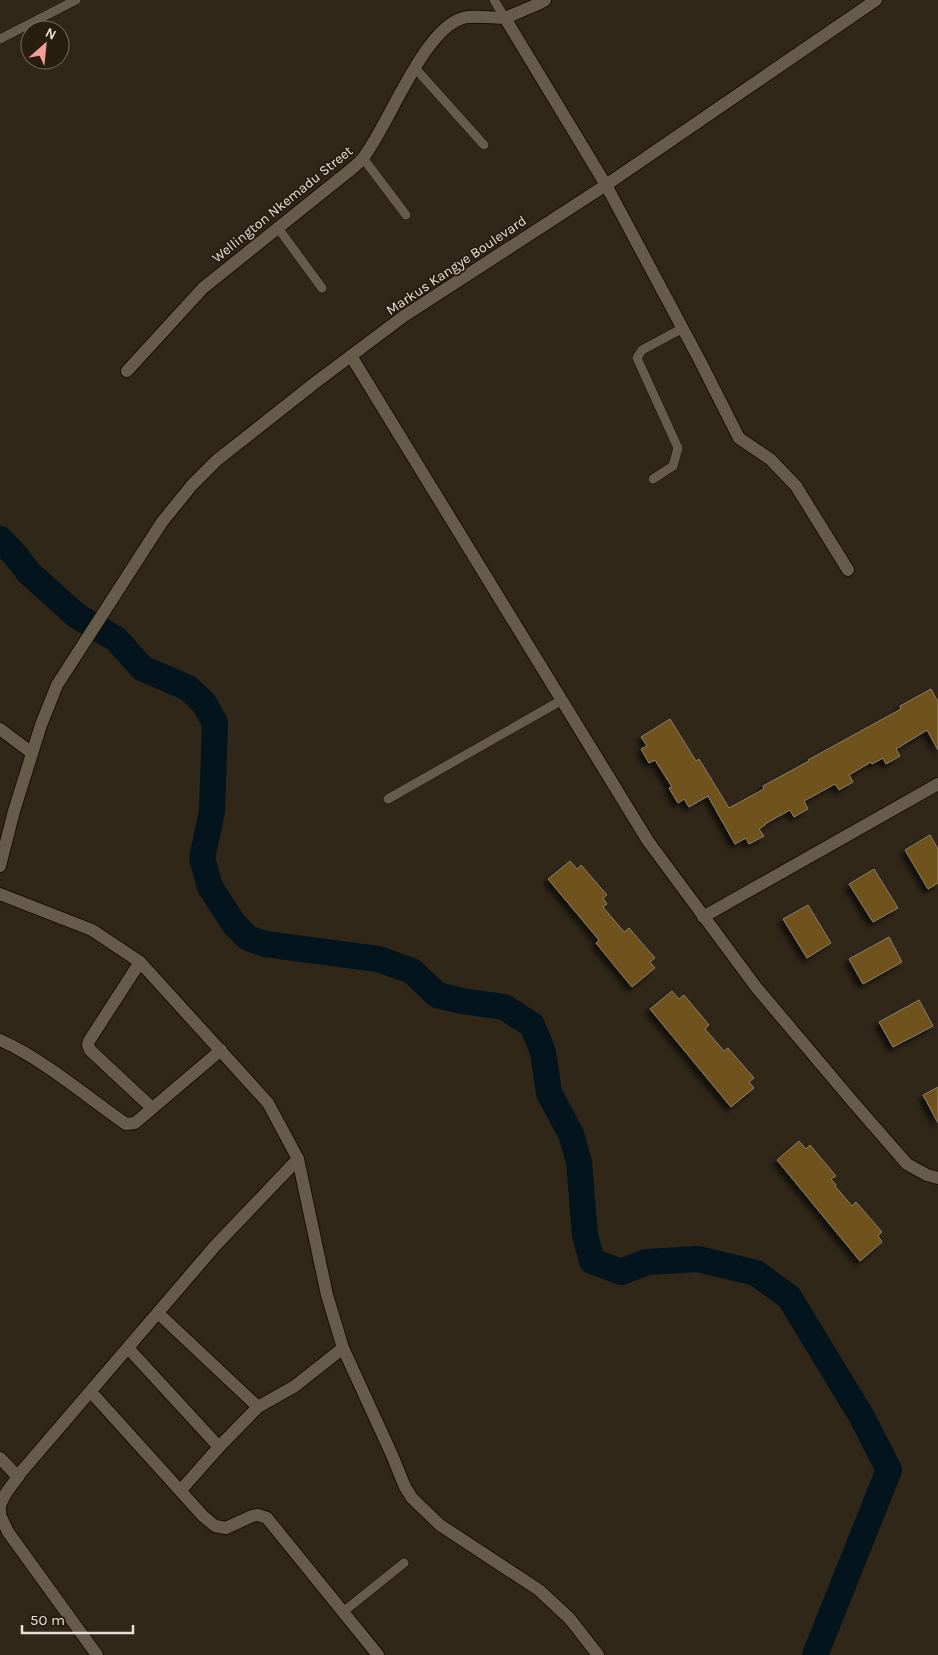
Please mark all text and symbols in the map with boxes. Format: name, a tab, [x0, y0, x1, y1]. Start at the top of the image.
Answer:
north arrow	[20, 20, 70, 70]
text: N	[42, 24, 59, 44]
street label: Wellington Nkemadu Street	[208, 142, 356, 266]
street label: Markus Kangye Boulevard	[383, 212, 530, 319]
scale bar	[22, 1602, 134, 1634]
text: 50 m	[30, 1611, 65, 1629]

